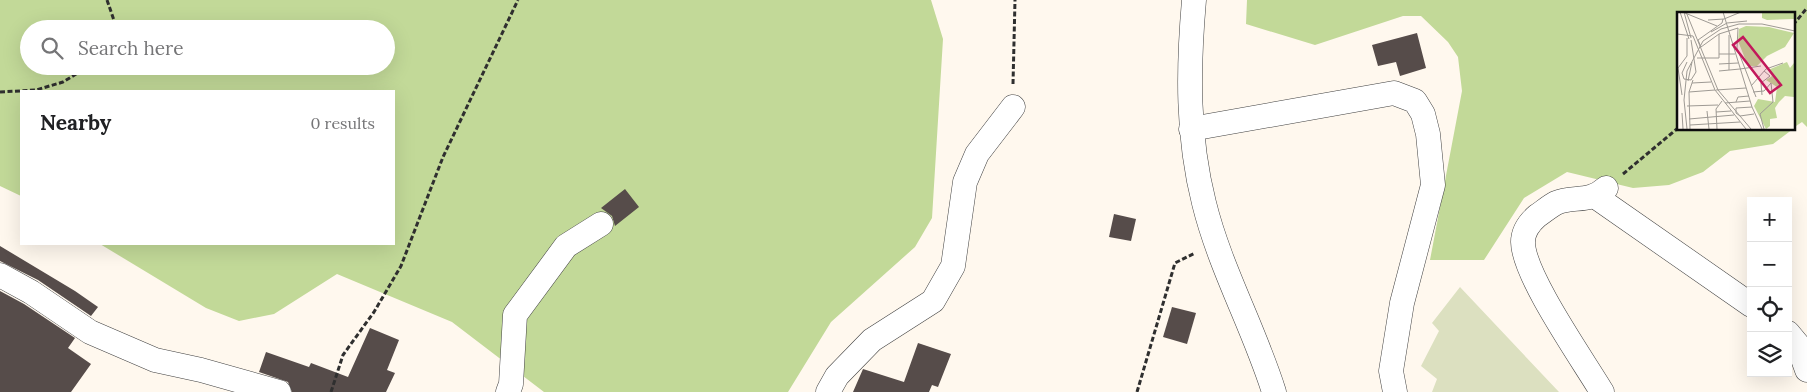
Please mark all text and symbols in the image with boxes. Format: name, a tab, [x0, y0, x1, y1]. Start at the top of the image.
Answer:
inset map	[1677, 12, 1794, 130]
search box	[20, 20, 395, 75]
icon: search	[38, 34, 66, 62]
text: Search here	[78, 36, 184, 60]
text: Nearby	[40, 109, 111, 136]
text: 0 results	[310, 113, 375, 133]
map controls	[1747, 197, 1792, 377]
button: +	[1747, 197, 1792, 242]
button: −	[1747, 242, 1792, 287]
button: locate	[1747, 287, 1792, 332]
button: layers	[1747, 332, 1792, 377]

